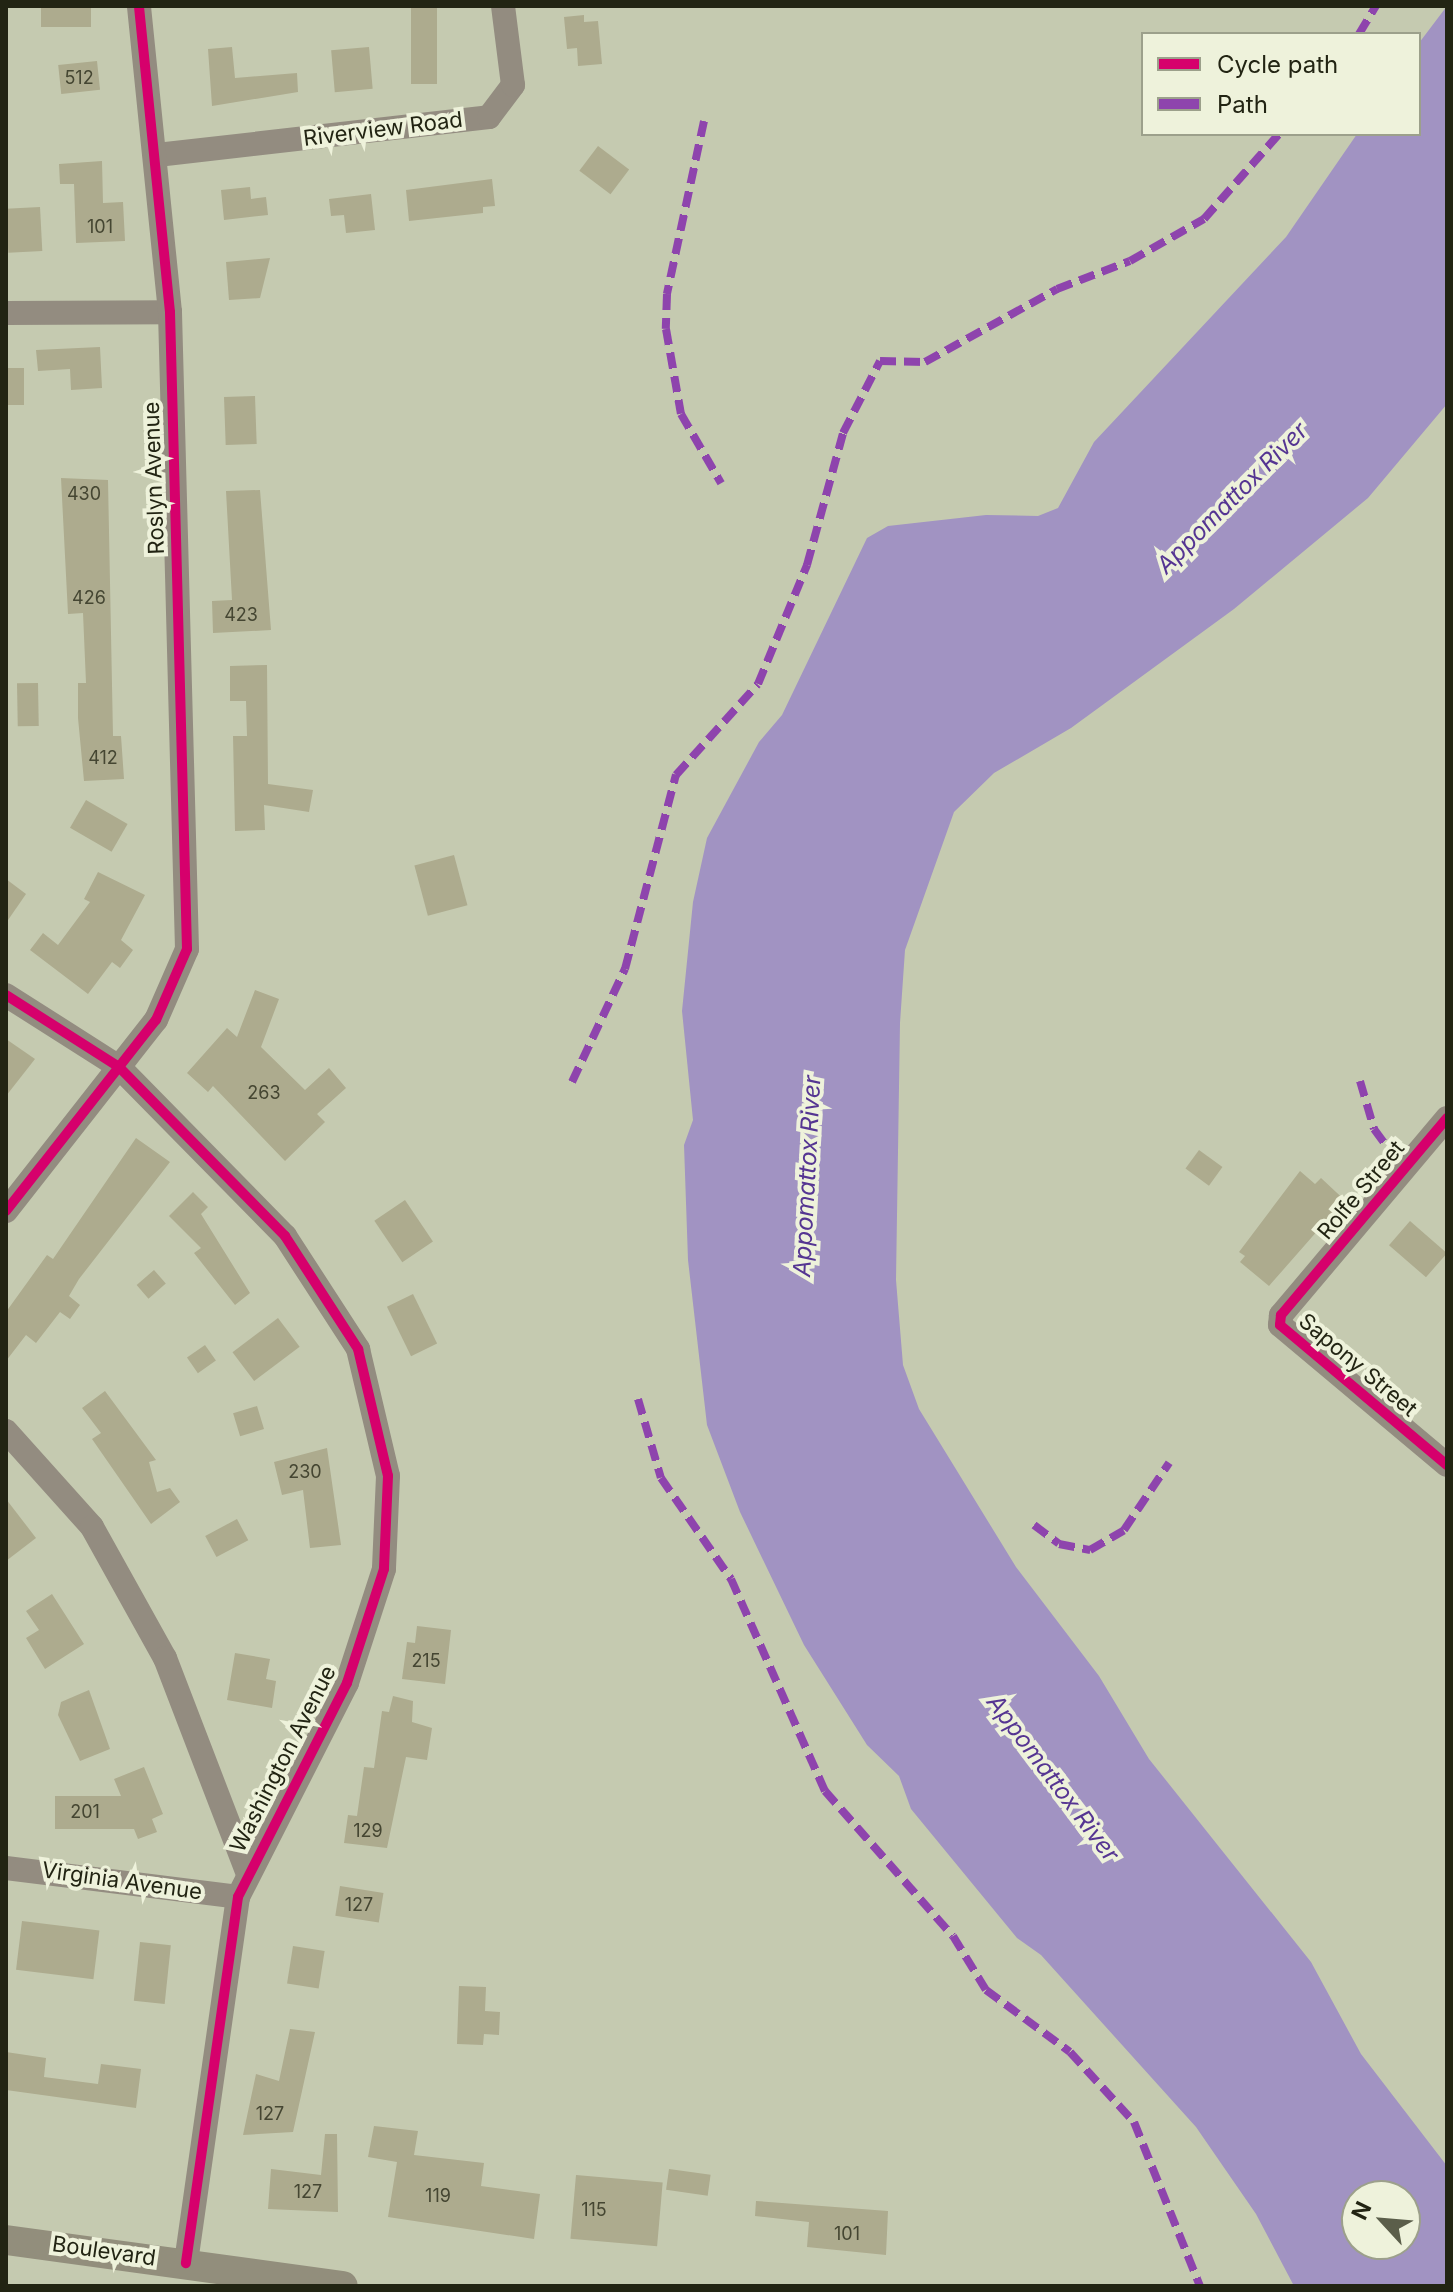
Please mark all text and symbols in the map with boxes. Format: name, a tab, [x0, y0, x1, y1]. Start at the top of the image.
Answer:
legend	[1141, 32, 1421, 136]
text: Cycle path	[1217, 50, 1338, 79]
house number: 512	[64, 67, 94, 89]
text: Path	[1217, 90, 1268, 119]
street label: Riverview Road	[302, 106, 464, 152]
house number: 101	[87, 216, 113, 238]
street label: Roslyn Avenue	[138, 401, 170, 555]
water label: Appomattox River	[1150, 416, 1314, 580]
house number: 430	[67, 483, 101, 505]
house number: 426	[72, 587, 106, 609]
house number: 423	[224, 604, 258, 626]
house number: 412	[88, 747, 118, 769]
water label: Appomattox River	[787, 1074, 827, 1278]
house number: 263	[247, 1082, 281, 1104]
street label: Rolfe Street	[1312, 1135, 1410, 1245]
street label: Sapony Street	[1293, 1308, 1423, 1422]
house number: 230	[288, 1461, 322, 1483]
house number: 215	[411, 1650, 441, 1672]
street label: Washington Avenue	[224, 1661, 342, 1857]
water label: Appomattox River	[981, 1689, 1125, 1867]
house number: 201	[70, 1801, 100, 1823]
house number: 129	[353, 1820, 383, 1842]
street label: Virginia Avenue	[40, 1857, 204, 1905]
house number: 127	[345, 1894, 373, 1916]
house number: 127	[256, 2103, 284, 2125]
north arrow	[1341, 2180, 1421, 2260]
house number: 127	[294, 2181, 322, 2203]
house number: 119	[425, 2185, 451, 2207]
text: N	[1346, 2197, 1377, 2224]
house number: 115	[581, 2199, 607, 2221]
house number: 101	[834, 2223, 860, 2245]
street label: Boulevard	[51, 2231, 157, 2271]

